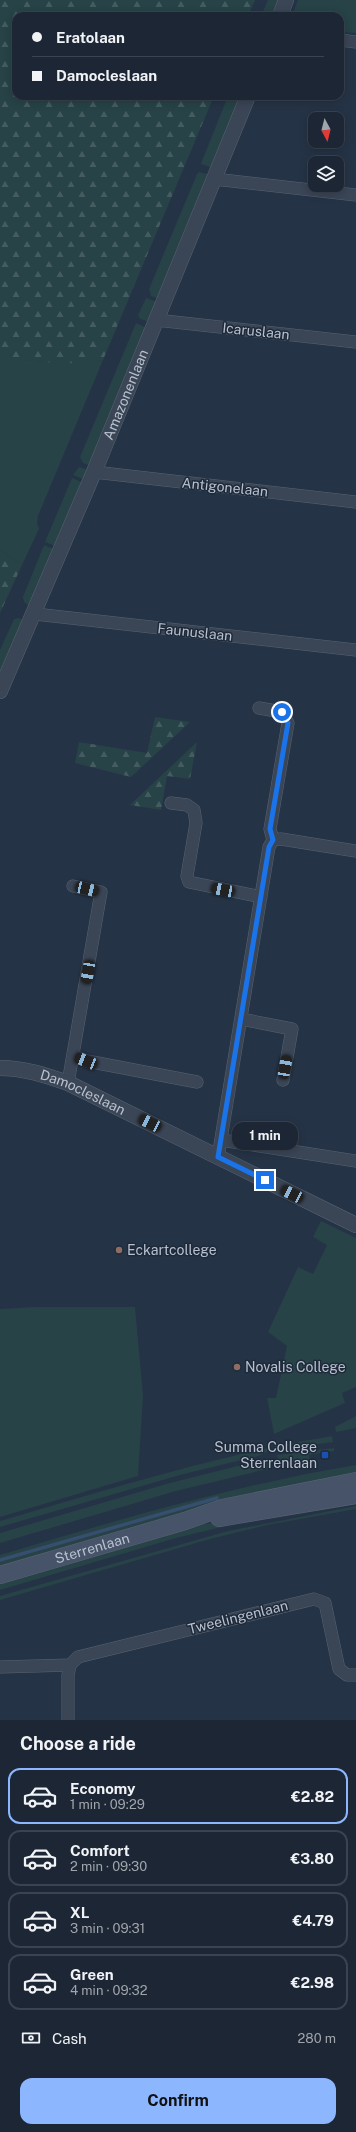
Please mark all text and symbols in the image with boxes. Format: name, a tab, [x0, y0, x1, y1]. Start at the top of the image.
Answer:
text: Eratolaan	[56, 29, 125, 46]
text: Damocleslaan	[56, 67, 157, 84]
north arrow	[308, 112, 344, 148]
map controls	[308, 112, 344, 192]
button: layers	[308, 156, 344, 192]
street label: Icaruslaan	[222, 320, 290, 342]
street label: Amazonenlaan	[100, 347, 151, 442]
street label: Antigonelaan	[181, 475, 269, 499]
street label: Faunuslaan	[157, 620, 233, 644]
route start	[273, 703, 291, 721]
car	[74, 880, 100, 898]
car	[210, 882, 236, 898]
car	[80, 959, 96, 985]
car	[73, 1051, 99, 1071]
car	[277, 1054, 293, 1080]
street label: Damocleslaan	[38, 1066, 128, 1118]
car	[137, 1112, 163, 1134]
callout: 1 min	[232, 1122, 298, 1150]
text: 1 min	[249, 1128, 281, 1143]
route end	[256, 1171, 274, 1189]
car	[279, 1183, 305, 1205]
place label: Eckartcollege	[127, 1242, 217, 1258]
marker: Eckartcollege	[114, 1245, 124, 1255]
place label: Novalis College	[245, 1359, 346, 1375]
marker: Novalis College	[232, 1362, 242, 1372]
place label: Summa College Sterrenlaan	[214, 1439, 317, 1471]
marker: Summa College Sterrenlaan	[320, 1450, 330, 1460]
street label: Sterrenlaan	[53, 1530, 131, 1567]
street label: Tweelingenlaan	[186, 1597, 290, 1637]
text: Choose a ride	[20, 1733, 136, 1754]
icon: car	[22, 1778, 58, 1814]
text: Economy	[70, 1780, 135, 1797]
text: €2.82	[291, 1788, 334, 1805]
text: 1 min · 09:29	[70, 1797, 145, 1812]
icon: car	[22, 1840, 58, 1876]
text: Comfort	[70, 1842, 130, 1859]
text: €3.80	[291, 1850, 334, 1867]
text: 2 min · 09:30	[70, 1859, 147, 1874]
icon: car	[22, 1902, 58, 1938]
text: XL	[70, 1904, 89, 1921]
text: €4.79	[292, 1912, 334, 1929]
text: 3 min · 09:31	[70, 1921, 145, 1936]
icon: car	[22, 1964, 58, 2000]
text: Green	[70, 1966, 114, 1983]
text: €2.98	[291, 1974, 334, 1991]
text: 4 min · 09:32	[70, 1983, 147, 1998]
icon: cash	[20, 2027, 42, 2049]
text: Cash	[52, 2030, 87, 2047]
text: 280 m	[298, 2031, 336, 2046]
button: Confirm	[20, 2078, 336, 2124]

